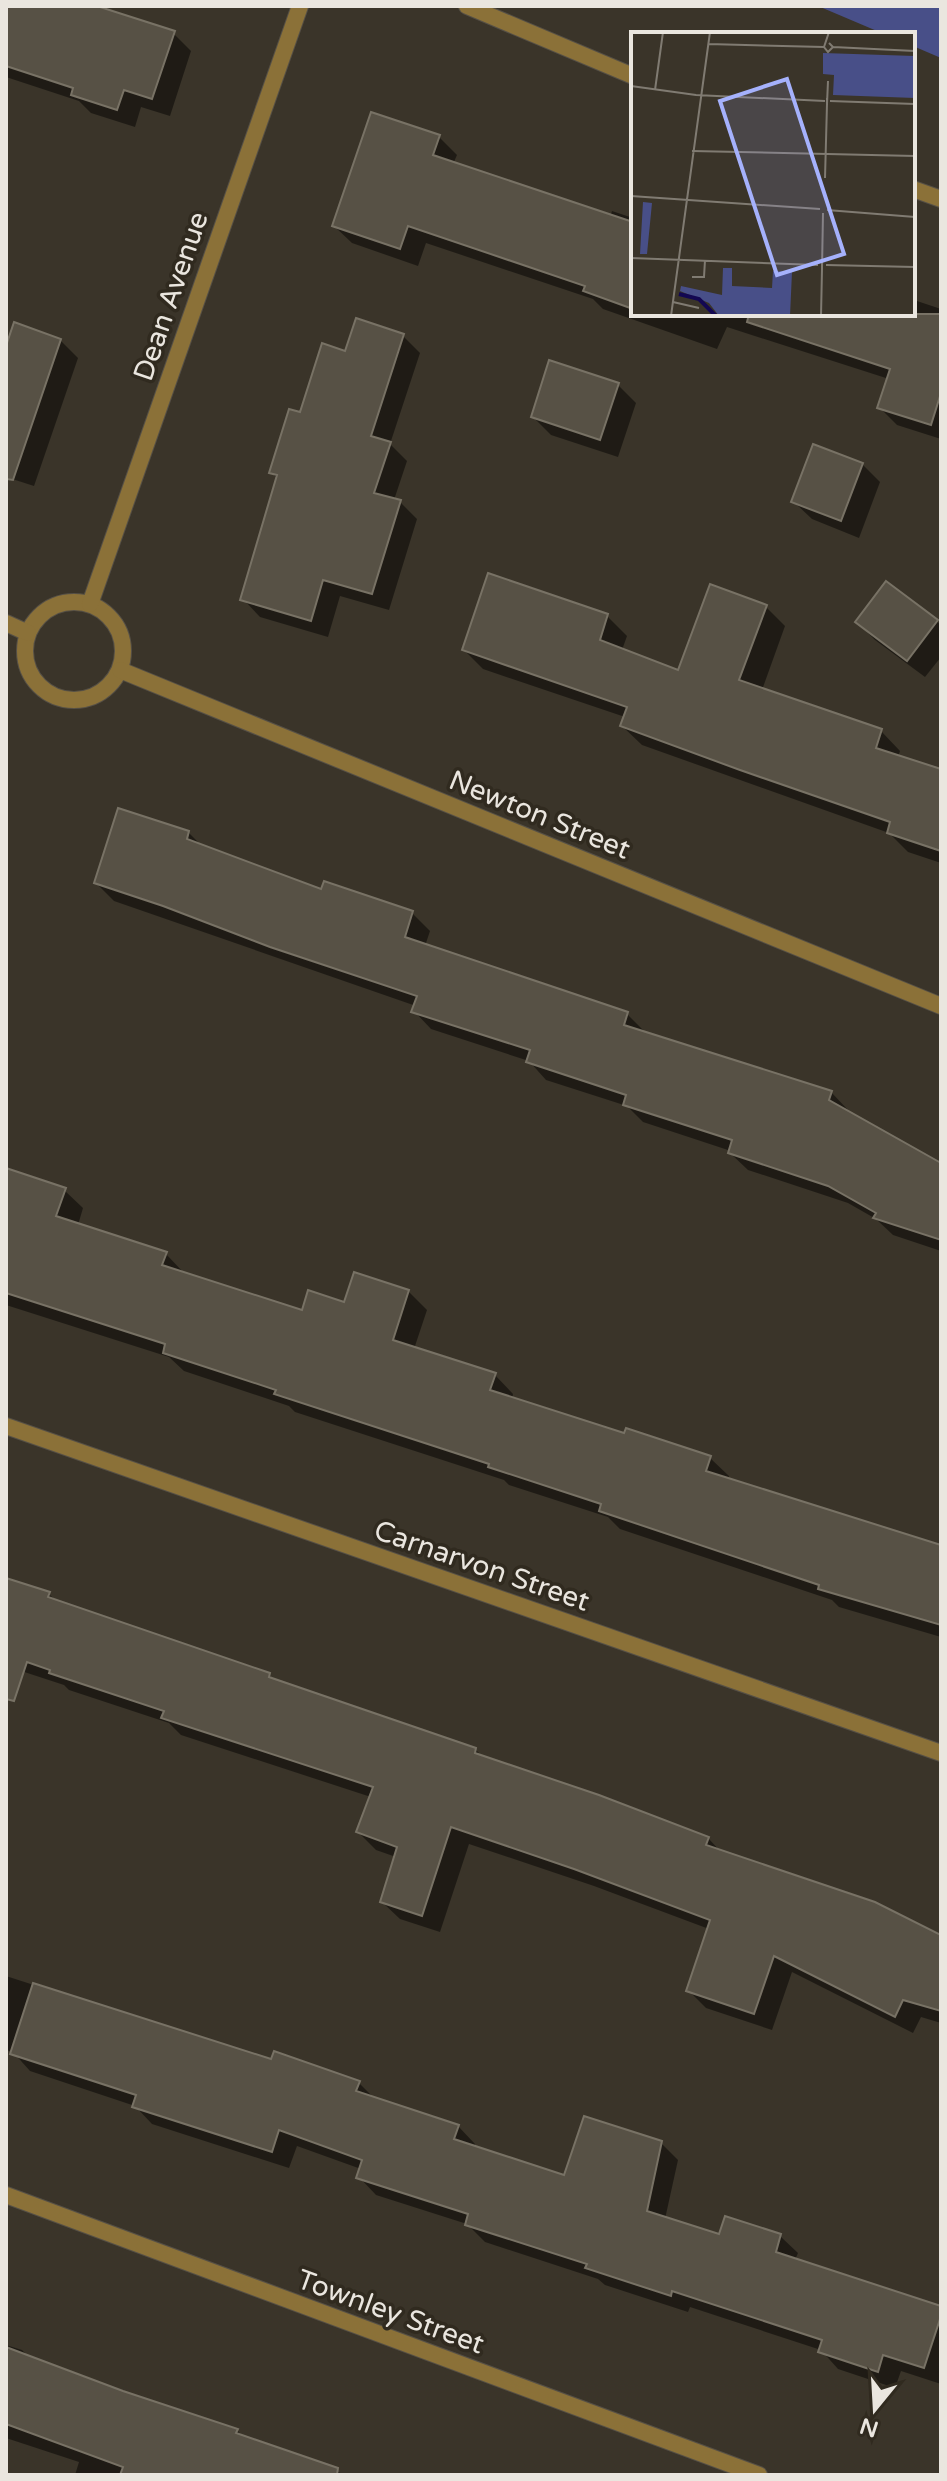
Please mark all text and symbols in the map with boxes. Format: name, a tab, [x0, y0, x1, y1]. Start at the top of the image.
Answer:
inset map	[631, 32, 915, 316]
street label: Dean Avenue	[126, 207, 216, 385]
street label: Newton Street	[444, 763, 635, 867]
street label: Carnarvon Street	[370, 1513, 594, 1619]
street label: Townley Street	[293, 2262, 489, 2362]
north arrow	[835, 2369, 915, 2449]
text: N	[857, 2412, 882, 2442]

